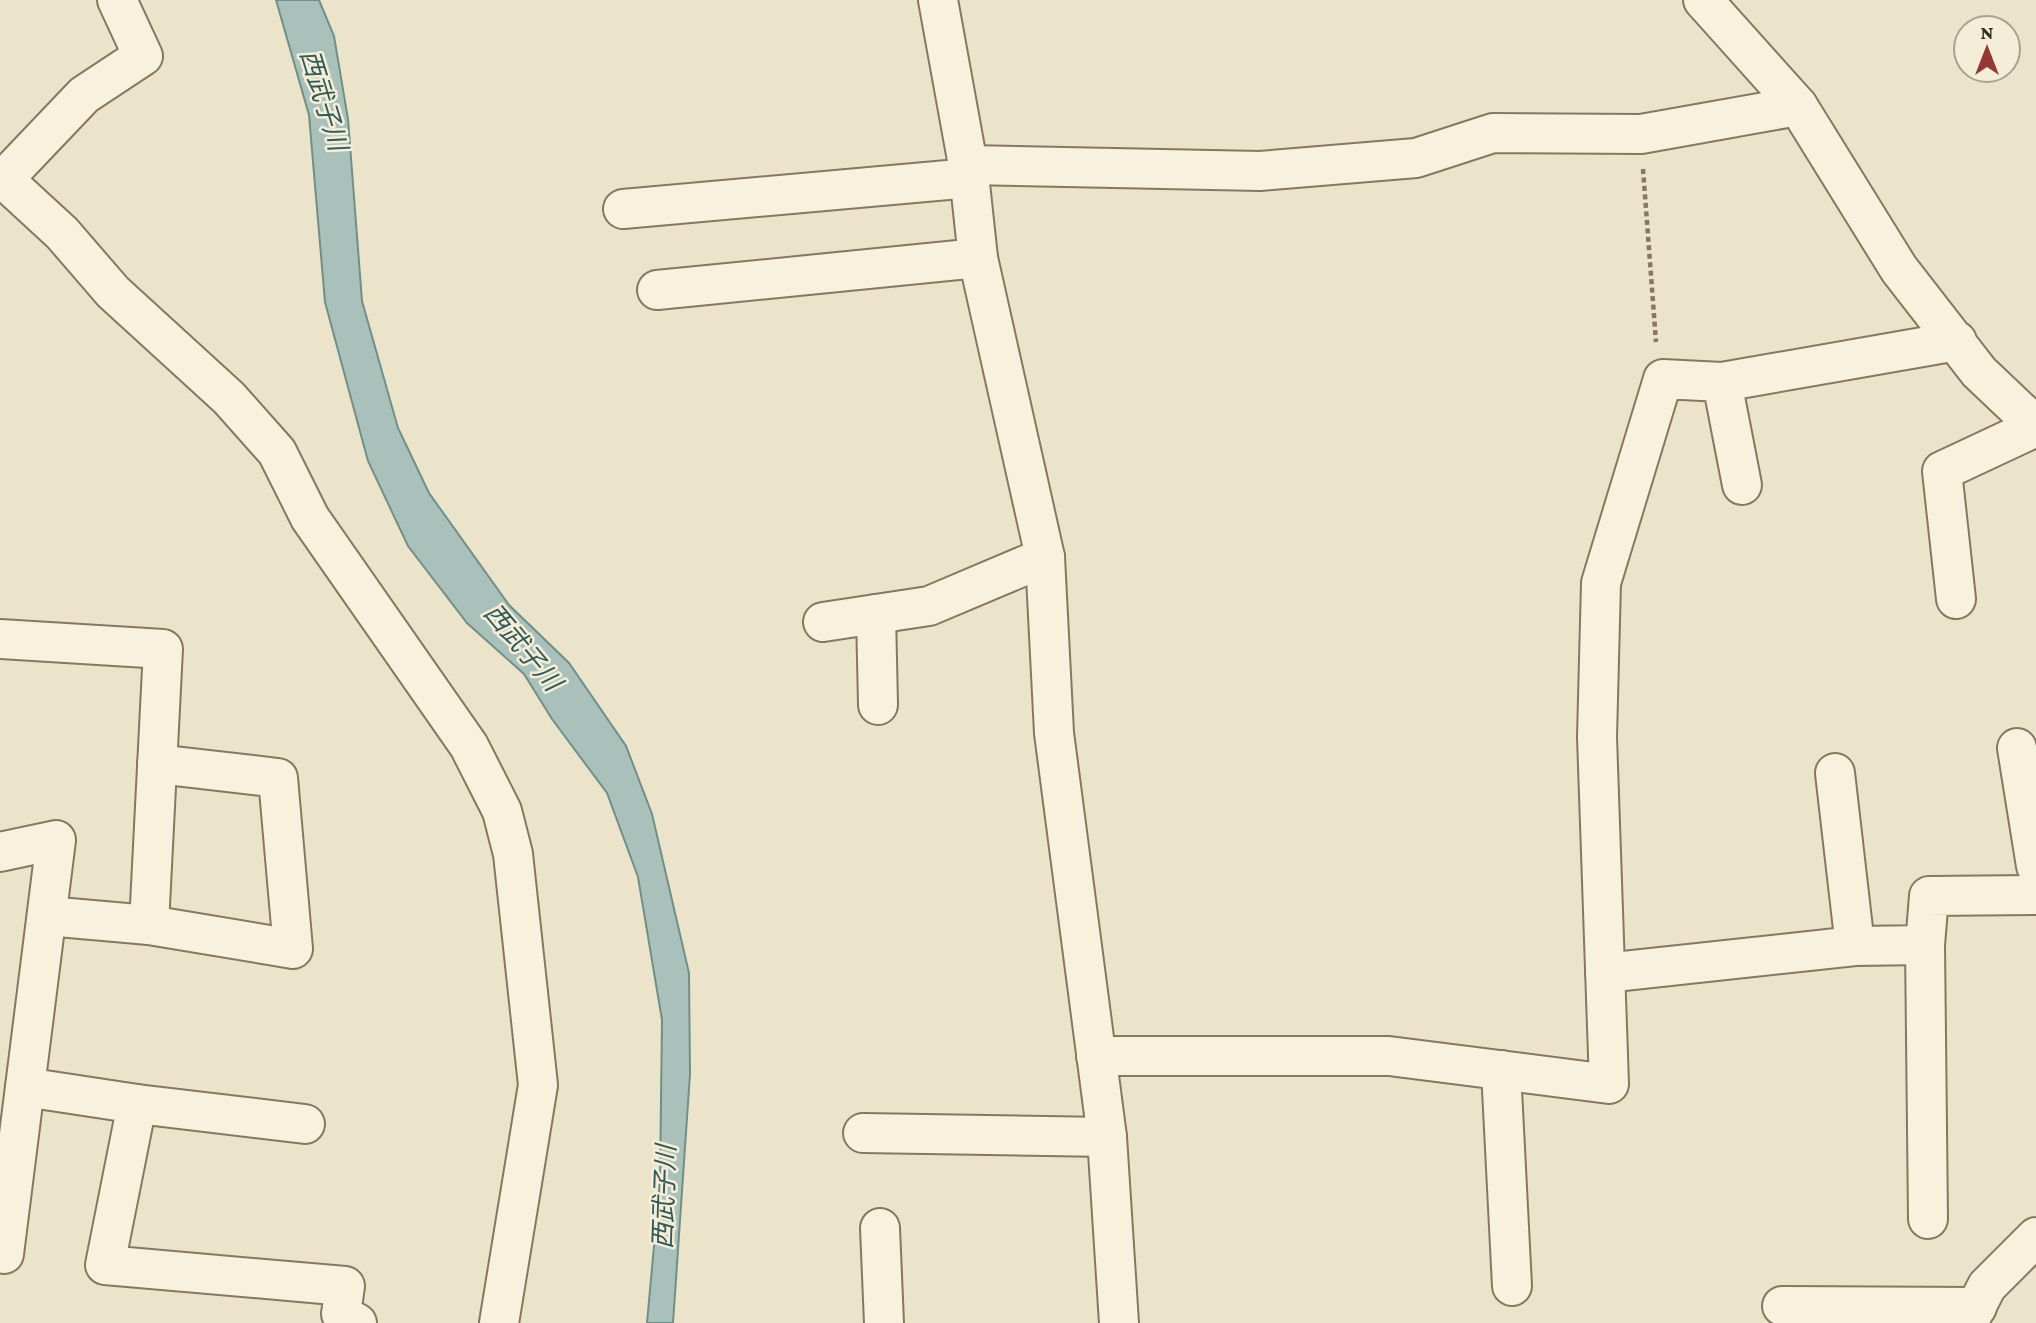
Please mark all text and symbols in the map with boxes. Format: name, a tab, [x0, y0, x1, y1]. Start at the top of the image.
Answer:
north arrow	[1952, 14, 2022, 84]
text: N	[1981, 22, 1994, 43]
water label: 西武子川	[294, 46, 353, 157]
water label: 西武子川	[478, 598, 569, 699]
water label: 西武子川	[648, 1142, 681, 1249]

